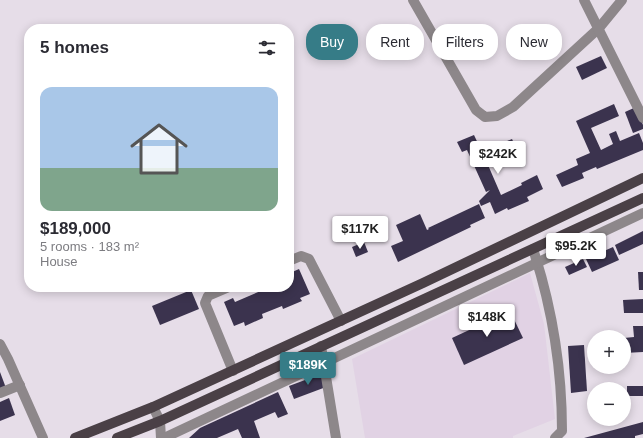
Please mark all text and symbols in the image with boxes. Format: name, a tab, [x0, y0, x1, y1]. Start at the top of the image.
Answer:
chip: Buy	[306, 24, 358, 60]
chip: Rent	[366, 24, 424, 60]
chip: Filters	[432, 24, 498, 60]
chip: New	[506, 24, 562, 60]
icon: filters	[256, 37, 278, 59]
text: 5 homes	[40, 38, 109, 57]
icon: home	[123, 113, 195, 185]
pin: $242K	[470, 141, 526, 175]
text: $242K	[479, 146, 517, 161]
pin: $117K	[332, 216, 388, 250]
text: $189,000	[40, 219, 111, 238]
text: $117K	[341, 221, 379, 236]
pin: $95.2K	[543, 233, 609, 267]
text: $95.2K	[555, 238, 597, 253]
text: 5 rooms · 183 m²	[40, 239, 139, 254]
text: House	[40, 254, 78, 269]
pin: $148K	[459, 304, 515, 338]
text: $148K	[468, 309, 506, 324]
map controls	[587, 330, 631, 426]
button: +	[587, 330, 631, 374]
pin: $189K	[280, 352, 336, 386]
text: $189K	[289, 357, 327, 372]
button: −	[587, 382, 631, 426]

